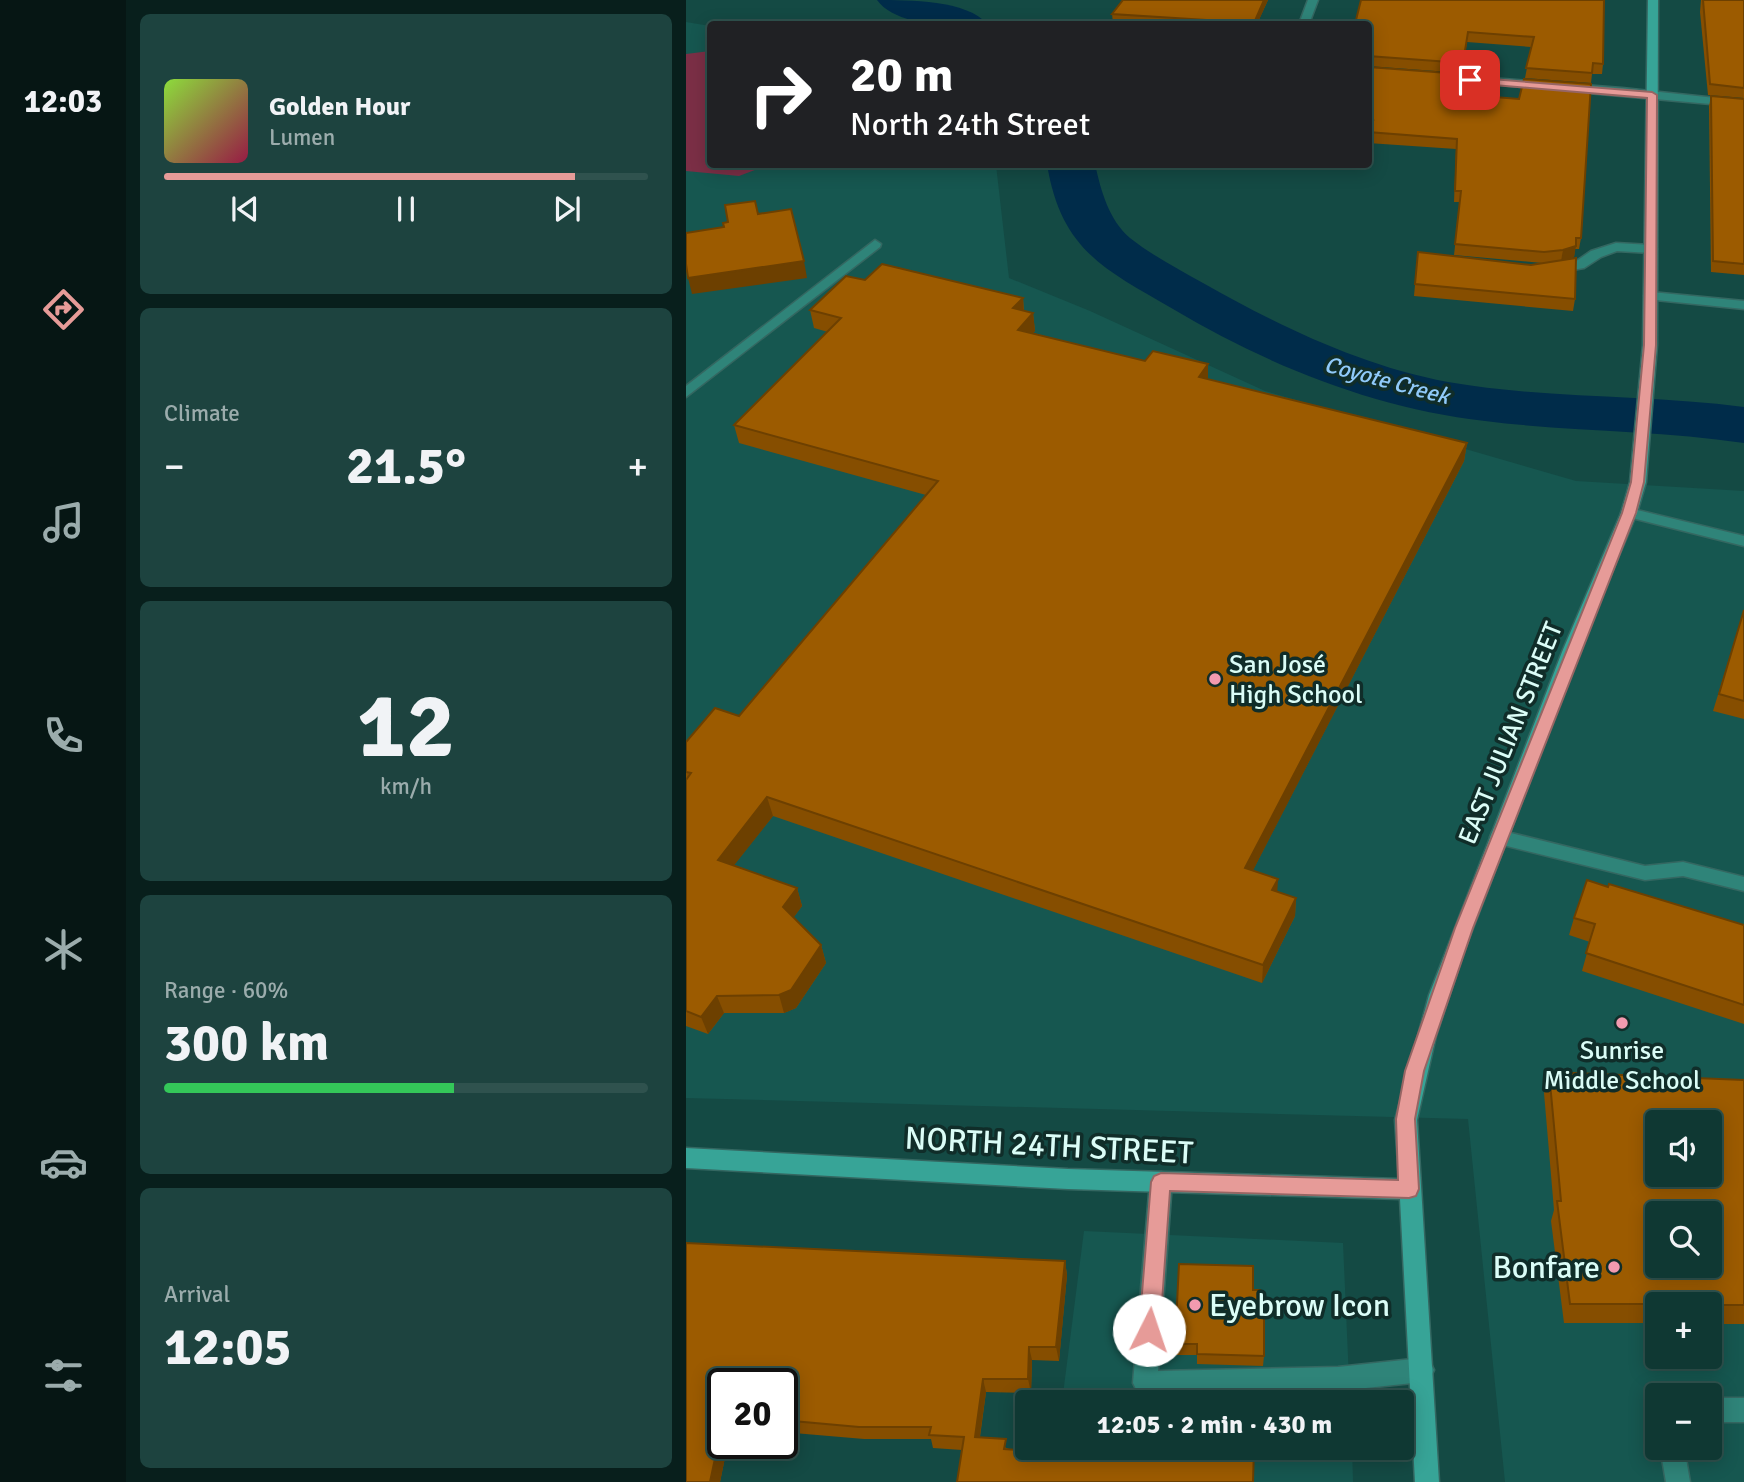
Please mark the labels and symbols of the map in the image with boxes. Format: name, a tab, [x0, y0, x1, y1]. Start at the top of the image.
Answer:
pin	[1440, 50, 1500, 110]
water label: Coyote Creek	[1321, 350, 1455, 412]
street label: EAST JULIAN STREET	[1452, 618, 1570, 849]
place label: San José High School	[1229, 649, 1363, 711]
marker: San José High School	[1207, 671, 1223, 687]
marker: Sunrise Middle School	[1614, 1015, 1630, 1031]
place label: Sunrise Middle School	[1543, 1035, 1701, 1097]
street label: NORTH 24TH STREET	[904, 1118, 1194, 1173]
place label: Bonfare	[1492, 1248, 1600, 1287]
marker: Bonfare	[1606, 1259, 1622, 1275]
place label: Eyebrow Icon	[1209, 1286, 1390, 1325]
position arrow	[1112, 1293, 1186, 1367]
marker: Eyebrow Icon	[1187, 1297, 1203, 1313]
speed limit sign: 20	[707, 1368, 798, 1459]

